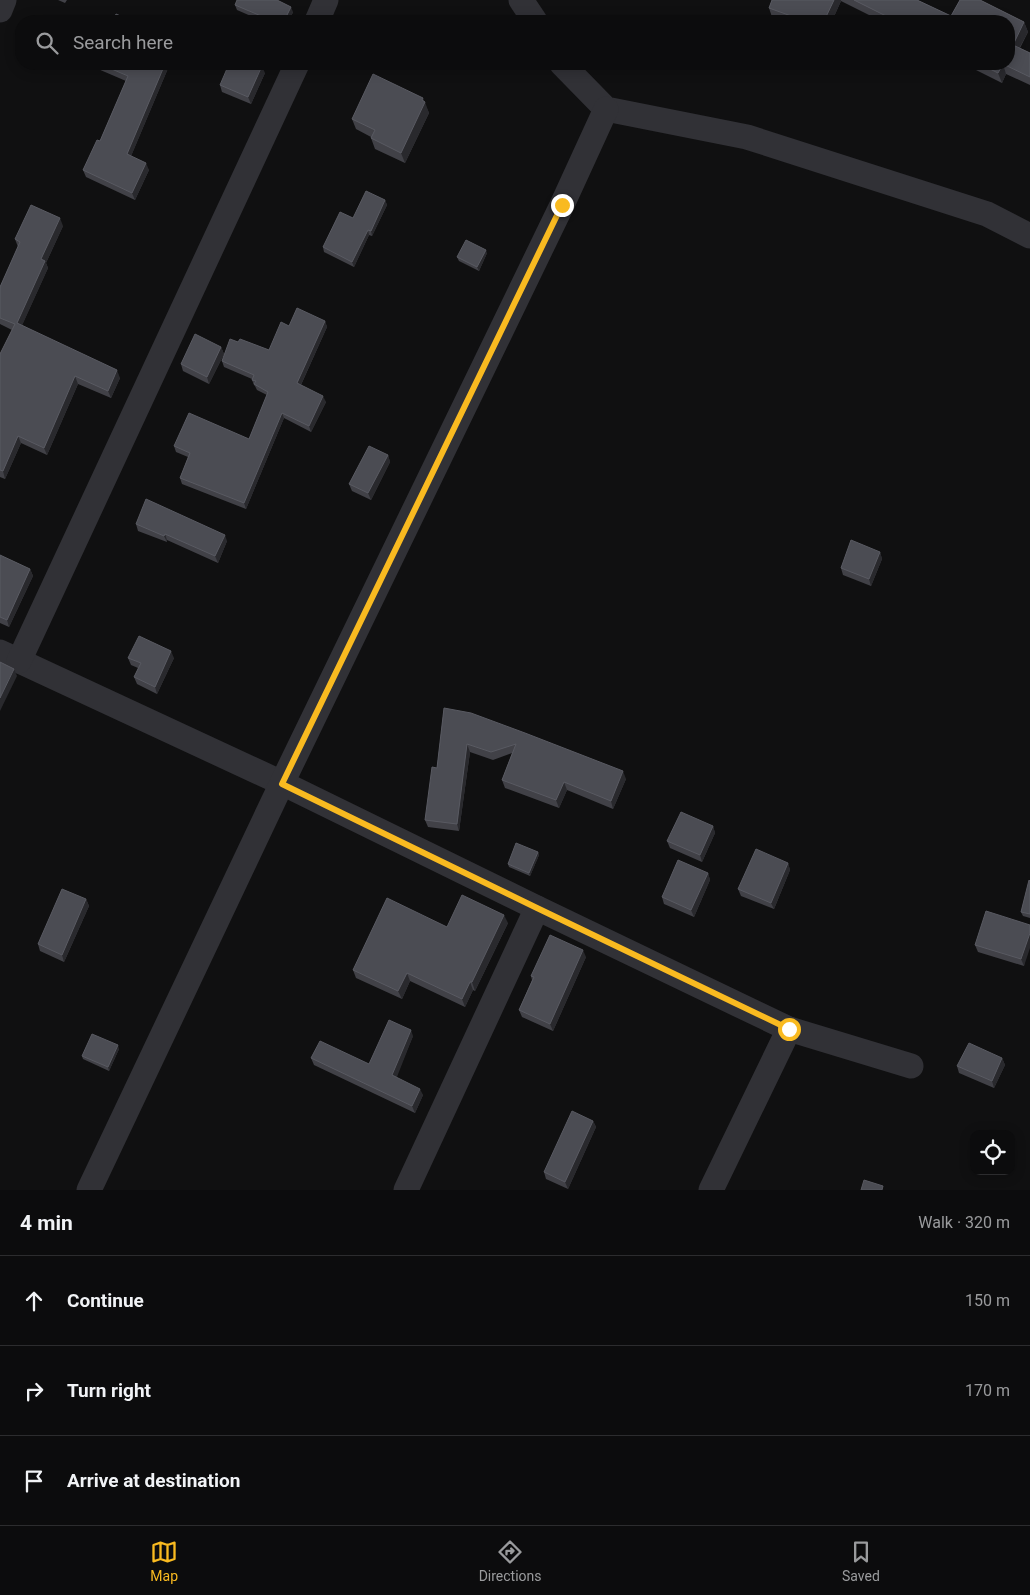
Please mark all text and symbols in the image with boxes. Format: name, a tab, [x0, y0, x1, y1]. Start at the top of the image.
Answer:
search box	[15, 15, 1015, 70]
icon: search	[33, 29, 61, 57]
text: Search here	[73, 31, 173, 54]
route end	[551, 194, 574, 217]
route start	[778, 1018, 801, 1041]
map controls	[970, 1130, 1015, 1175]
button: locate	[970, 1130, 1015, 1175]
text: 4 min	[20, 1211, 73, 1235]
text: Walk · 320 m	[918, 1213, 1010, 1232]
icon: ahead	[20, 1287, 48, 1315]
text: Continue	[67, 1289, 144, 1312]
text: 150 m	[965, 1291, 1010, 1310]
icon: right	[20, 1377, 48, 1405]
text: Turn right	[67, 1379, 151, 1402]
text: 170 m	[965, 1381, 1010, 1400]
icon: arrive	[20, 1467, 48, 1495]
text: Arrive at destination	[67, 1469, 240, 1492]
tab: Map	[150, 1538, 178, 1584]
tab: Directions	[479, 1538, 542, 1584]
tab: Saved	[842, 1538, 880, 1584]

